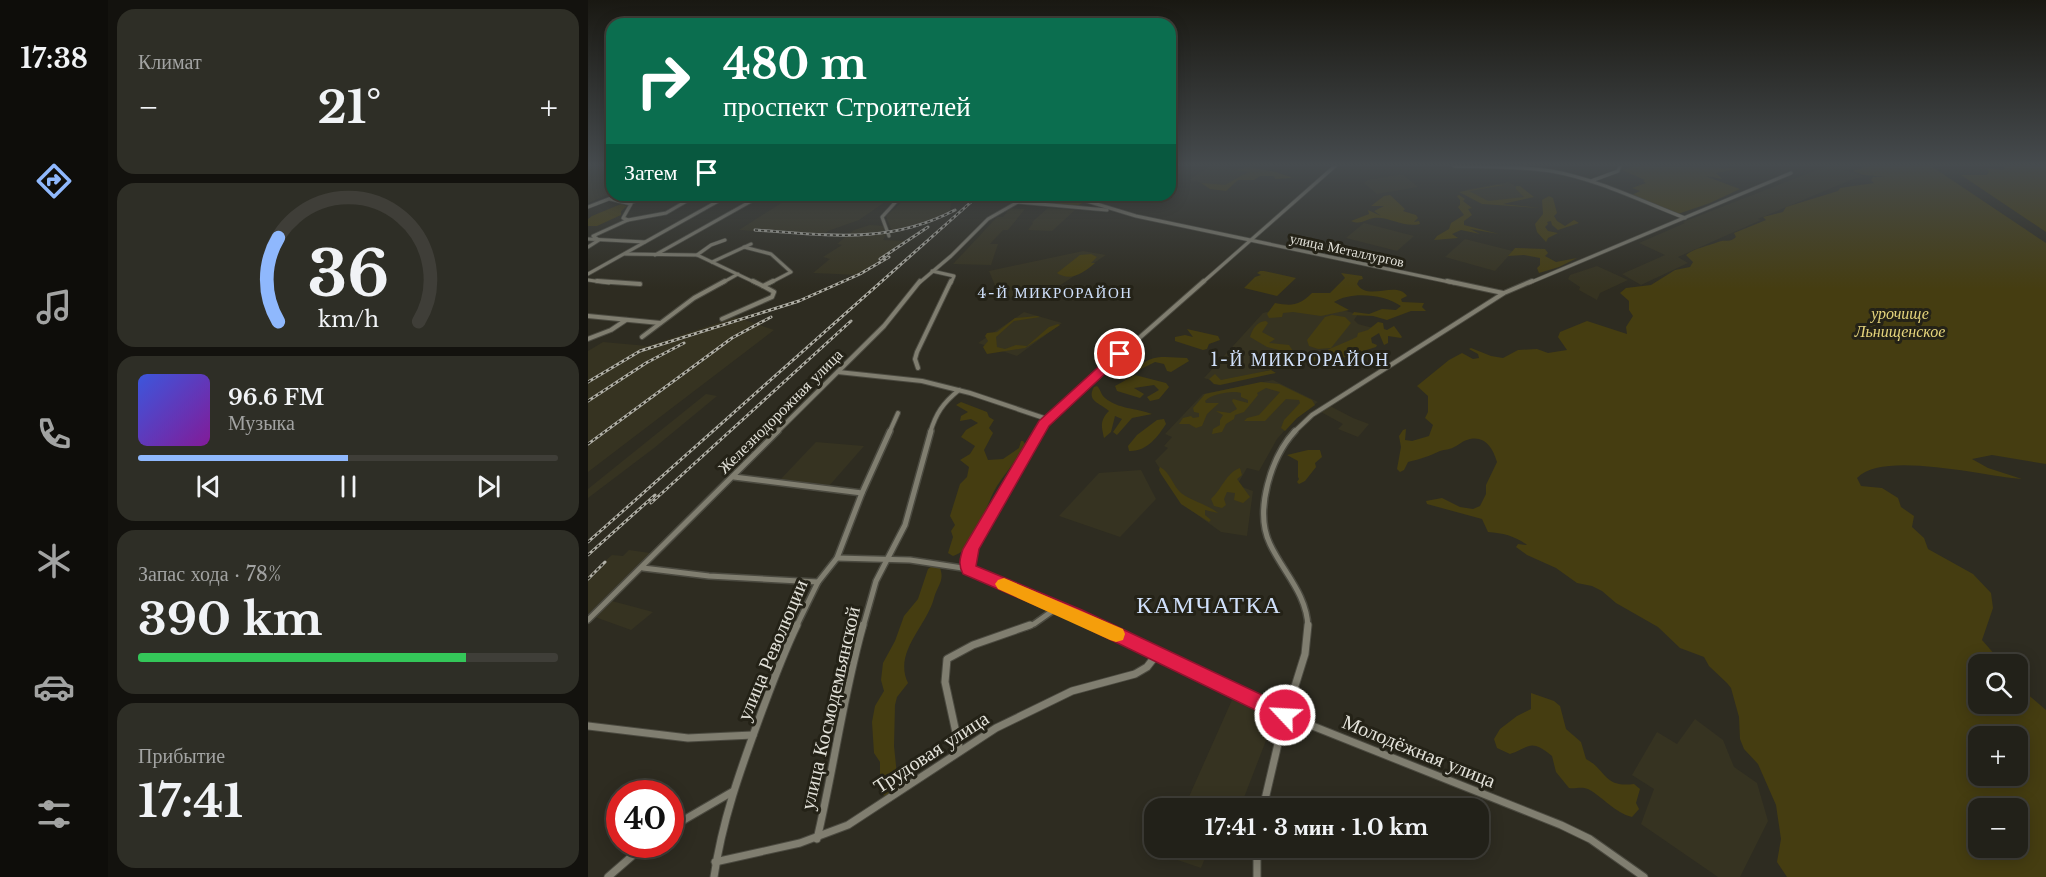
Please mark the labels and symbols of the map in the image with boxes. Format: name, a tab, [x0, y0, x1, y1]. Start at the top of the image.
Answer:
street label: улица Металлургов	[1288, 229, 1406, 271]
district label: 4-Й МИКРОРАЙОН	[977, 283, 1133, 302]
park label: урочище Льнищенское	[1854, 303, 1945, 341]
pin	[1094, 328, 1145, 379]
street label: Железнодорожная улица	[713, 344, 847, 478]
district label: 1-Й МИКРОРАЙОН	[1210, 349, 1390, 371]
street label: улица Революции	[731, 576, 813, 724]
district label: КАМЧАТКА	[1136, 590, 1282, 619]
street label: улица Космодемьянской	[795, 604, 865, 812]
position arrow	[1253, 683, 1317, 747]
street label: Трудовая улица	[869, 706, 993, 798]
street label: Молодёжная улица	[1339, 709, 1499, 793]
speed limit sign: 40	[606, 780, 684, 858]

